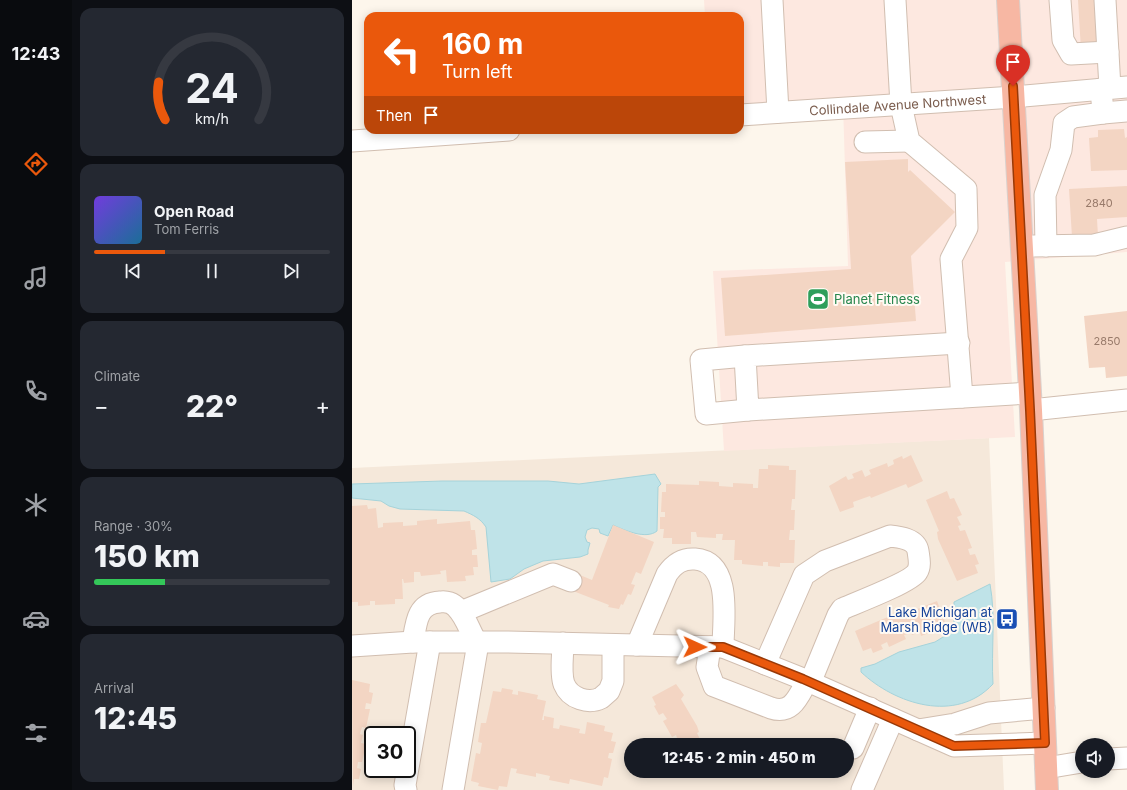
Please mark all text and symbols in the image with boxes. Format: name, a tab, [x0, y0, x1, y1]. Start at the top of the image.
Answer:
text: 160 m	[442, 27, 523, 61]
icon: left	[376, 28, 428, 80]
text: 12:43	[12, 43, 60, 64]
pin	[996, 45, 1030, 86]
icon: arrive	[1002, 51, 1024, 73]
text: Turn left	[442, 61, 512, 82]
text: 24	[185, 63, 239, 113]
street label: Collindale Avenue Northwest	[809, 91, 987, 118]
icon: arrive	[420, 104, 442, 126]
text: Then	[376, 106, 412, 125]
text: km/h	[195, 110, 229, 127]
icon: directions	[22, 150, 50, 178]
house number: 2840	[1085, 196, 1113, 210]
text: Open Road	[154, 202, 234, 221]
text: Tom Ferris	[154, 221, 219, 237]
icon: previous	[122, 260, 144, 282]
icon: pause	[201, 260, 223, 282]
icon: next	[280, 260, 302, 282]
icon: music	[22, 264, 50, 292]
sports icon: Planet Fitness	[805, 286, 831, 312]
place label: Planet Fitness	[834, 291, 920, 307]
house number: 2850	[1093, 334, 1121, 348]
text: Climate	[94, 368, 140, 384]
icon: phone	[22, 377, 50, 405]
text: 22°	[186, 388, 238, 424]
text: −	[94, 393, 109, 419]
text: +	[315, 393, 330, 419]
icon: climate	[22, 491, 50, 519]
text: Range · 30%	[94, 518, 173, 534]
text: 150 km	[94, 538, 200, 574]
place label: Lake Michigan at Marsh Ridge (WB)	[880, 604, 992, 635]
icon: car	[22, 605, 50, 633]
bus stop icon: Lake Michigan at Marsh Ridge (WB)	[994, 606, 1020, 632]
position arrow	[674, 626, 716, 668]
text: Arrival	[94, 680, 134, 696]
text: 12:45	[94, 700, 177, 736]
icon: filters	[22, 719, 50, 747]
speed limit sign: 30	[364, 726, 416, 778]
map controls	[1075, 738, 1115, 778]
button: sound	[1075, 738, 1115, 778]
text: 12:45 · 2 min · 450 m	[662, 748, 816, 767]

